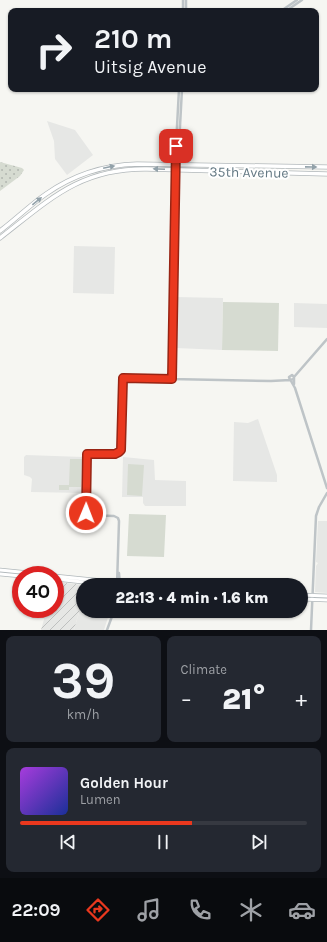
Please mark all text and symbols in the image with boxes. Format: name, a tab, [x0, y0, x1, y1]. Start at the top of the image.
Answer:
text: 210 m	[94, 22, 172, 55]
icon: right	[28, 24, 80, 76]
text: Uitsig Avenue	[94, 56, 206, 78]
pin	[159, 129, 193, 163]
icon: arrive	[165, 135, 187, 157]
street label: 35th Avenue	[209, 163, 289, 182]
one-way arrow	[103, 164, 115, 170]
one-way arrow	[305, 164, 318, 170]
one-way arrow	[153, 166, 165, 173]
one-way arrow	[32, 197, 43, 205]
position arrow	[65, 492, 107, 534]
speed limit sign: 40	[12, 566, 64, 618]
text: 22:13 · 4 min · 1.6 km	[115, 589, 269, 607]
text: 39	[51, 650, 115, 711]
text: Climate	[181, 662, 227, 677]
text: 21°	[222, 681, 266, 717]
text: −	[181, 686, 192, 712]
text: +	[295, 686, 307, 712]
text: km/h	[67, 707, 100, 722]
text: Golden Hour	[80, 774, 168, 792]
text: Lumen	[80, 792, 121, 807]
icon: previous	[57, 831, 79, 853]
icon: pause	[152, 831, 174, 853]
icon: next	[248, 831, 270, 853]
icon: directions	[84, 896, 112, 924]
icon: music	[135, 896, 163, 924]
icon: phone	[186, 896, 214, 924]
icon: climate	[237, 896, 265, 924]
icon: car	[288, 896, 316, 924]
text: 22:09	[12, 899, 61, 921]

